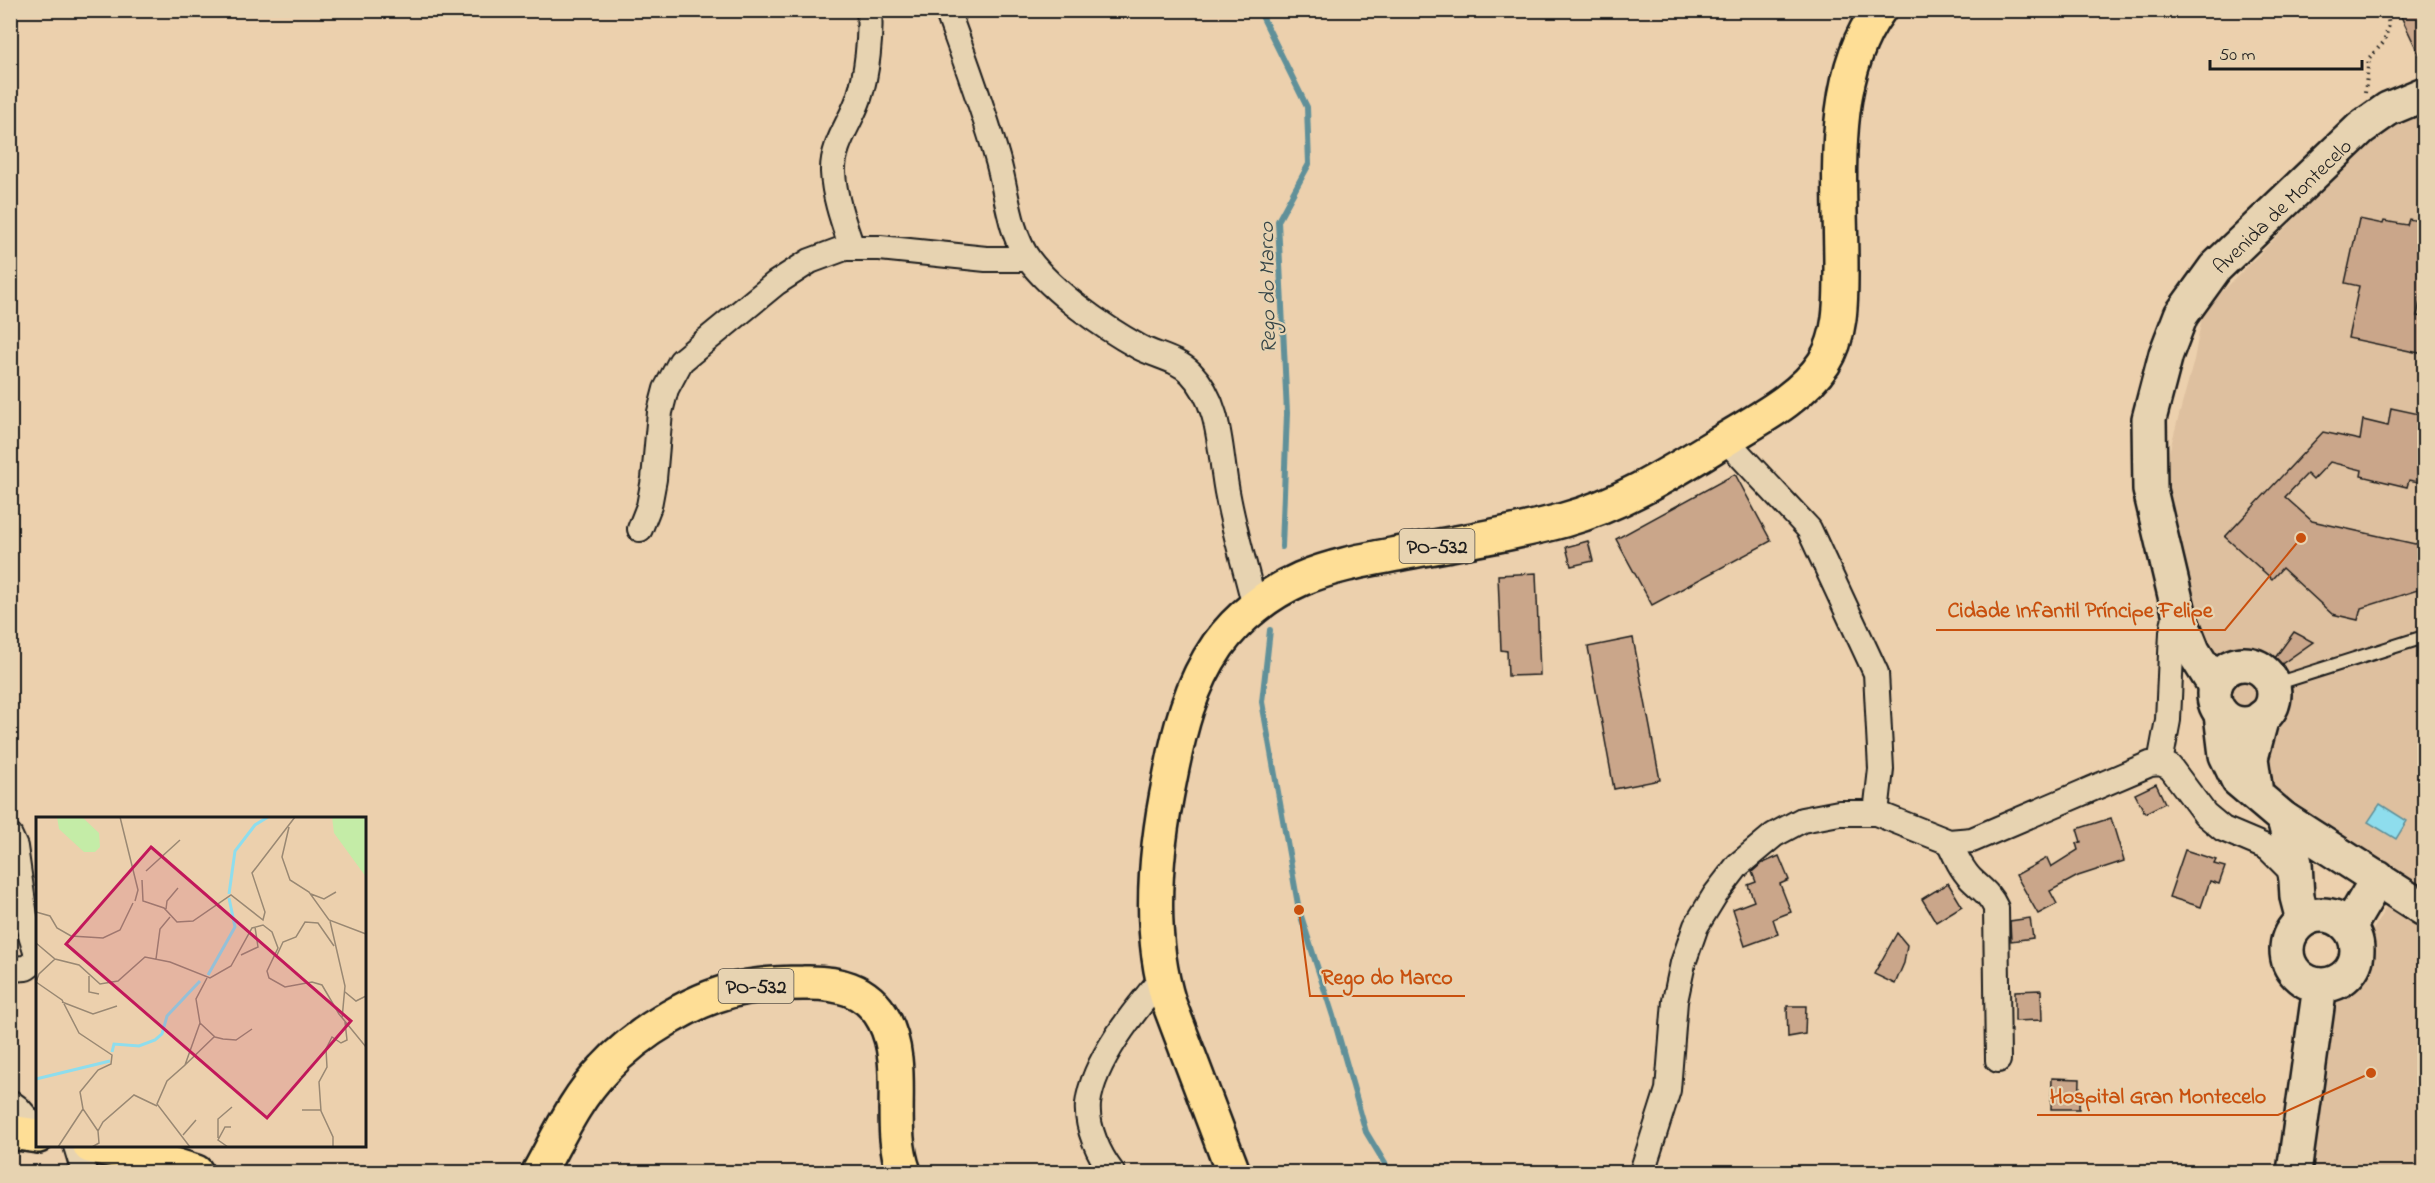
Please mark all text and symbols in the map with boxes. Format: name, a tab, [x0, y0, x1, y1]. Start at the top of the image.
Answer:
scale bar	[2210, 33, 2362, 71]
text: 50 m	[2219, 43, 2256, 69]
street label: Avenida de Montecelo	[2207, 133, 2360, 282]
water label: Rego do Marco	[1252, 220, 1286, 354]
road number: PO-532	[1400, 529, 1474, 563]
callout: Cidade Infantil Príncipe Felipe	[1936, 590, 2225, 630]
text: Cidade Infantil Príncipe Felipe	[1947, 596, 2214, 628]
inset map	[36, 817, 366, 1147]
callout: Rego do Marco	[1310, 956, 1465, 996]
text: Rego do Marco	[1321, 963, 1453, 996]
road number: PO-532	[718, 969, 794, 1003]
callout: Hospital Gran Montecelo	[2037, 1075, 2278, 1115]
text: Hospital Gran Montecelo	[2050, 1082, 2266, 1114]

